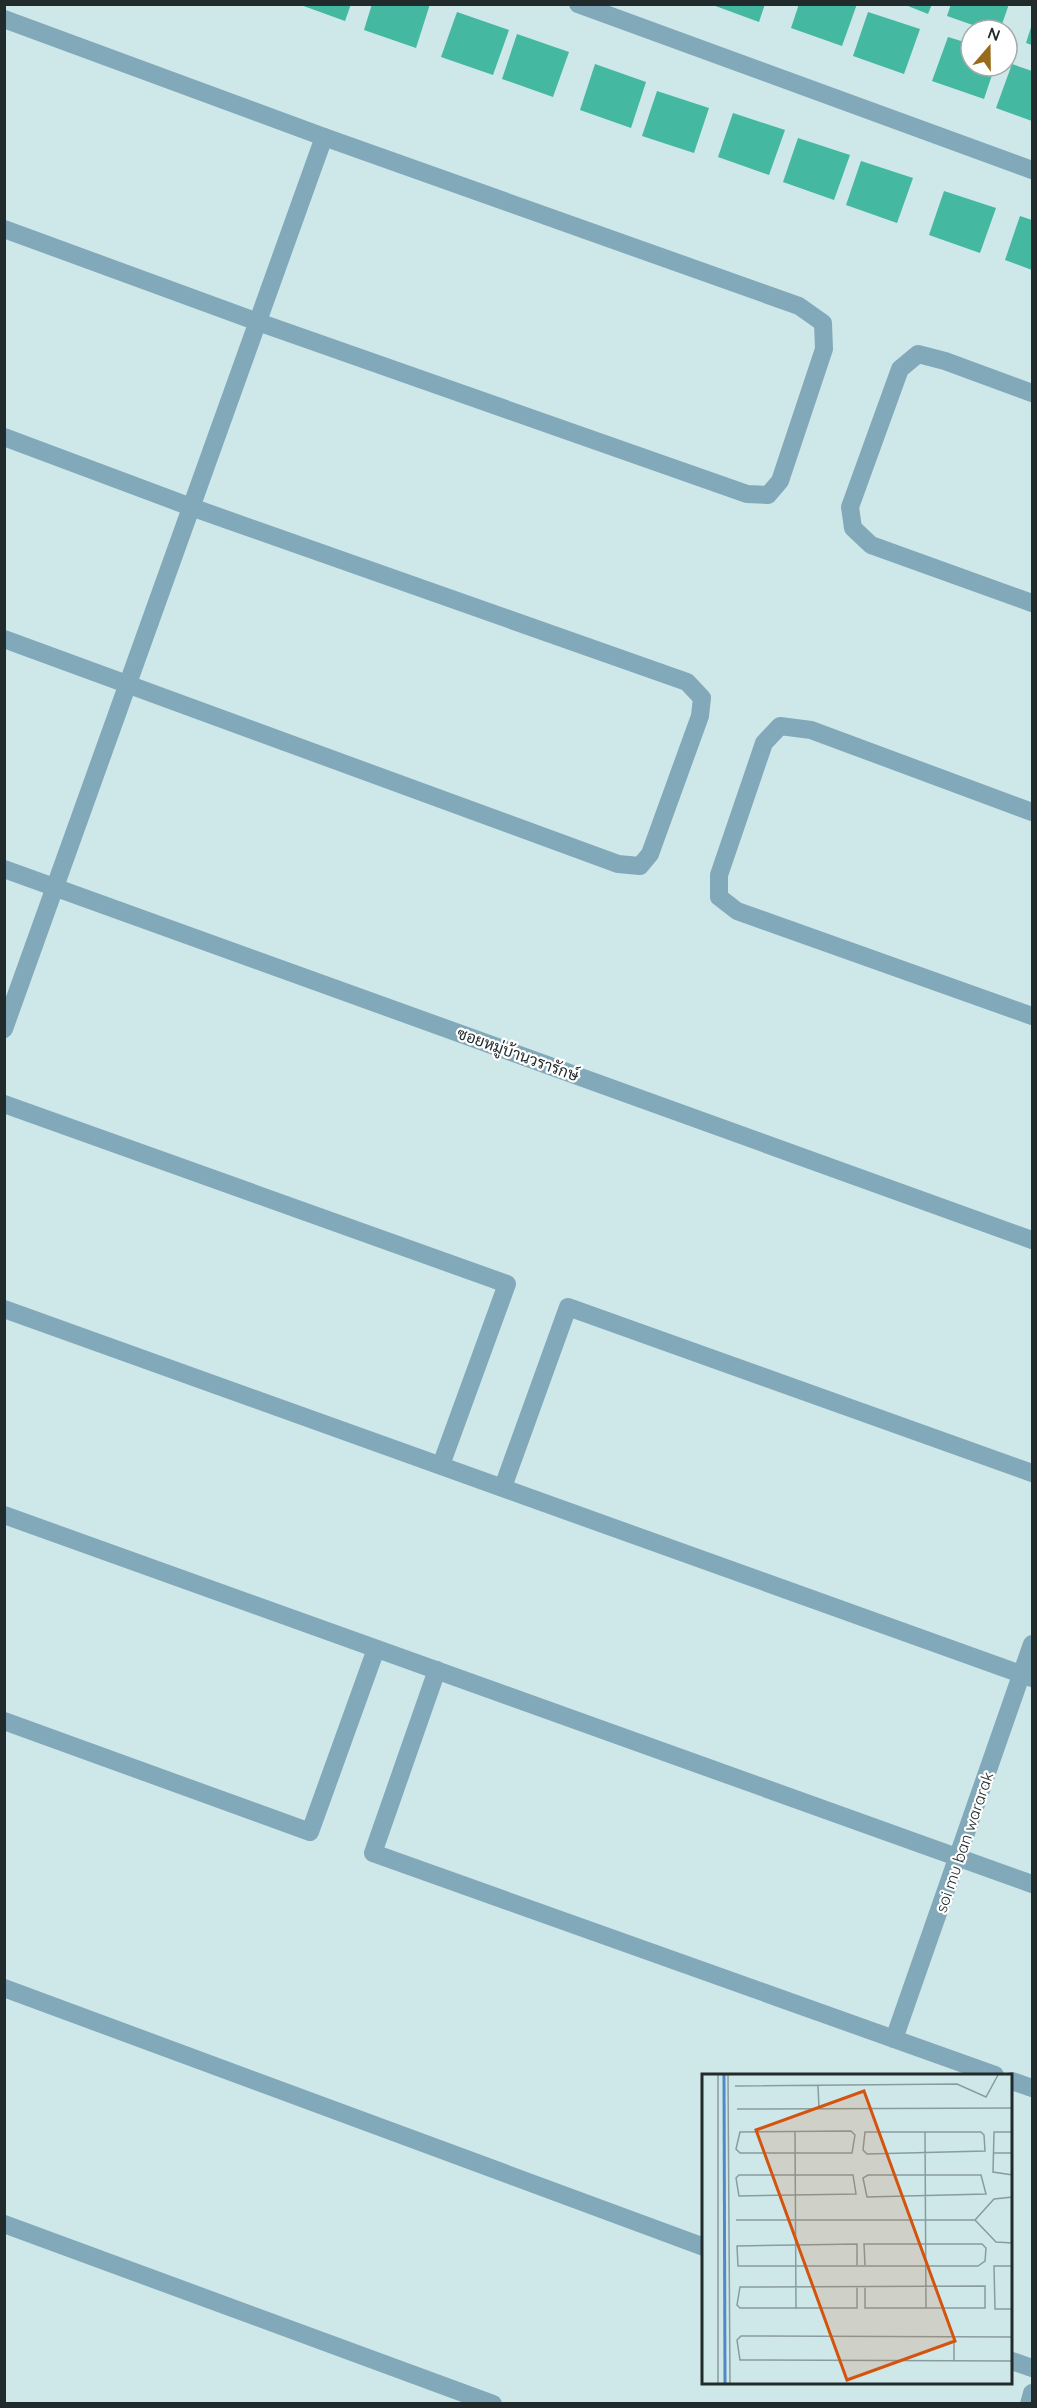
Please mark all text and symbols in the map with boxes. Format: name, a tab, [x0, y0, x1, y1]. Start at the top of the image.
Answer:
north arrow	[959, 18, 1019, 78]
text: N	[985, 22, 1003, 45]
street label: ซอยหมู่บ้านวรารักษ์	[454, 1021, 582, 1087]
street label: soi mu ban wararak	[930, 1769, 998, 1915]
inset map	[702, 2074, 1013, 2384]

